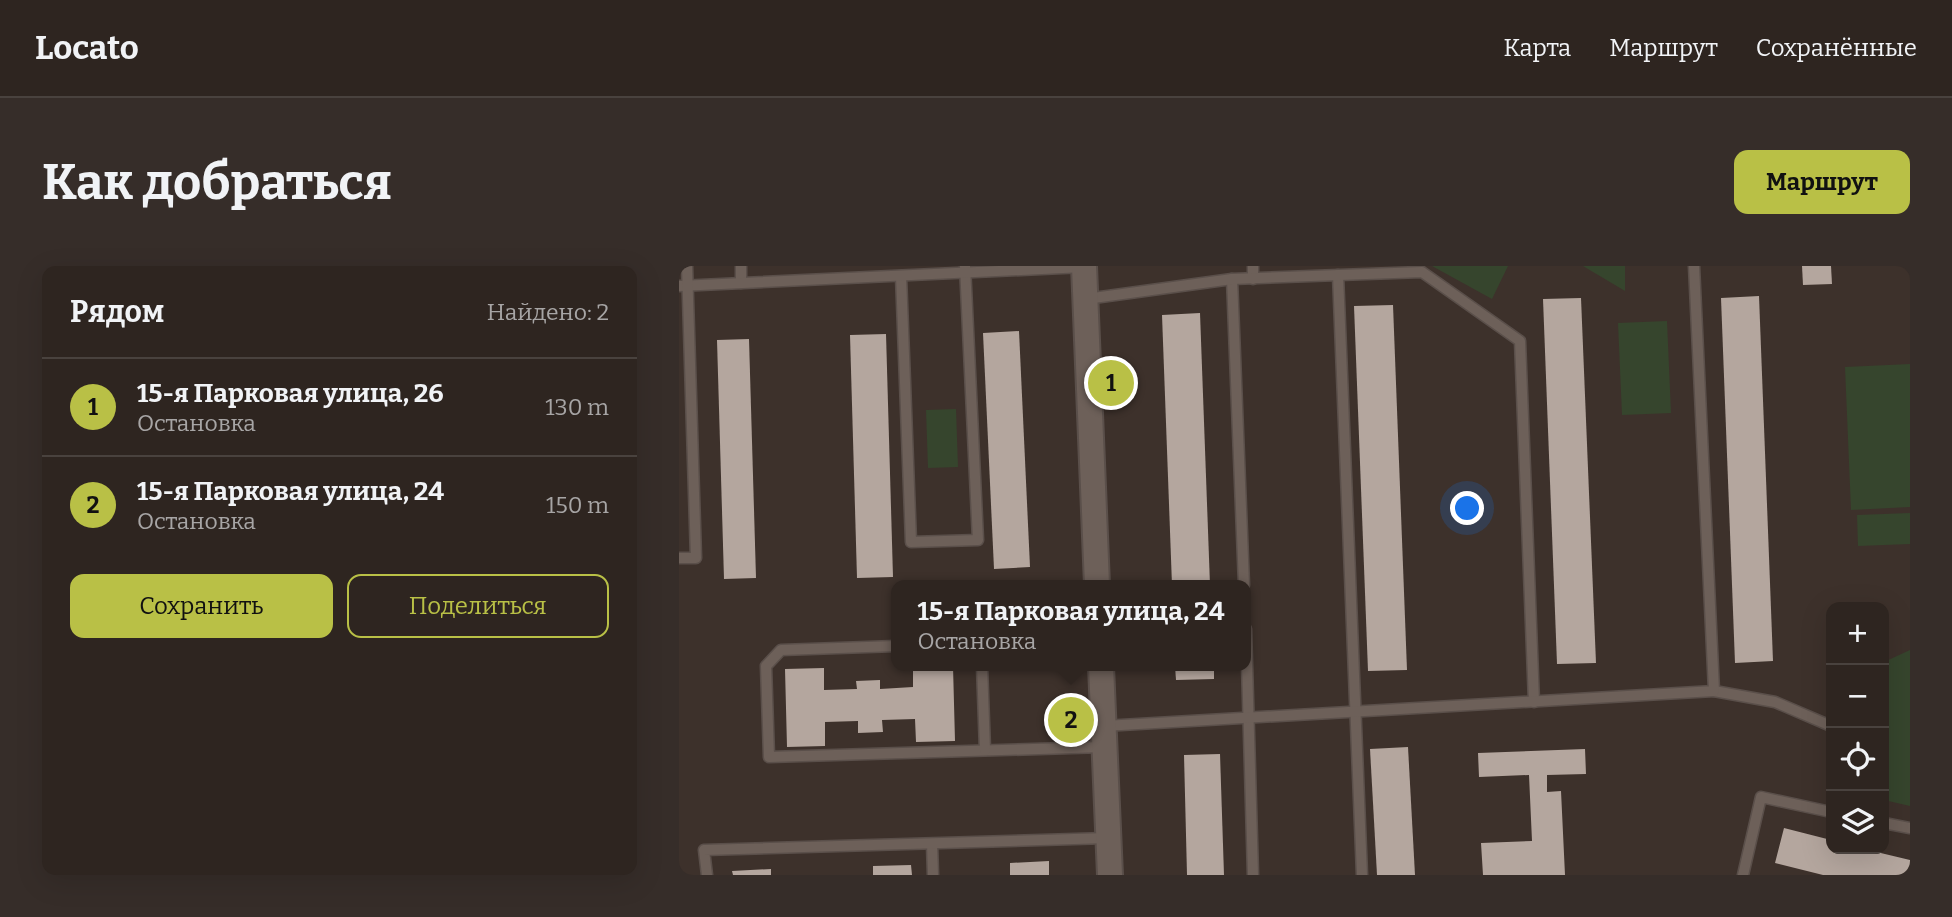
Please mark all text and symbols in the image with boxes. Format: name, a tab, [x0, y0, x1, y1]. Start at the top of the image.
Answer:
text: Locato	[35, 28, 139, 68]
text: Карта	[1503, 34, 1571, 62]
text: Маршрут	[1609, 34, 1718, 62]
text: Сохранённые	[1756, 34, 1917, 62]
button: Маршрут	[1734, 150, 1910, 214]
text: Как добраться	[42, 153, 392, 212]
text: Рядом	[70, 294, 164, 330]
text: Найдено: 2	[487, 298, 609, 326]
pin: 1	[1088, 357, 1134, 409]
text: 15-я Парковая улица, 26	[137, 378, 444, 409]
text: 1	[88, 393, 98, 421]
text: 130 m	[545, 393, 609, 421]
text: Остановка	[137, 409, 256, 437]
text: 15-я Парковая улица, 24	[137, 476, 444, 507]
text: 2	[87, 491, 99, 519]
text: 150 m	[546, 491, 609, 519]
your location	[1450, 491, 1484, 525]
text: Остановка	[137, 507, 256, 535]
button: Сохранить	[70, 574, 333, 638]
button: Поделиться	[347, 574, 609, 638]
popup	[891, 580, 1251, 671]
text: 15-я Парковая улица, 24	[917, 596, 1225, 627]
map controls	[1826, 602, 1889, 854]
button: +	[1826, 602, 1889, 665]
text: Остановка	[917, 627, 1036, 655]
button: −	[1826, 665, 1889, 728]
pin: 2	[1048, 694, 1094, 746]
button: locate	[1826, 728, 1889, 791]
button: layers	[1826, 791, 1889, 854]

